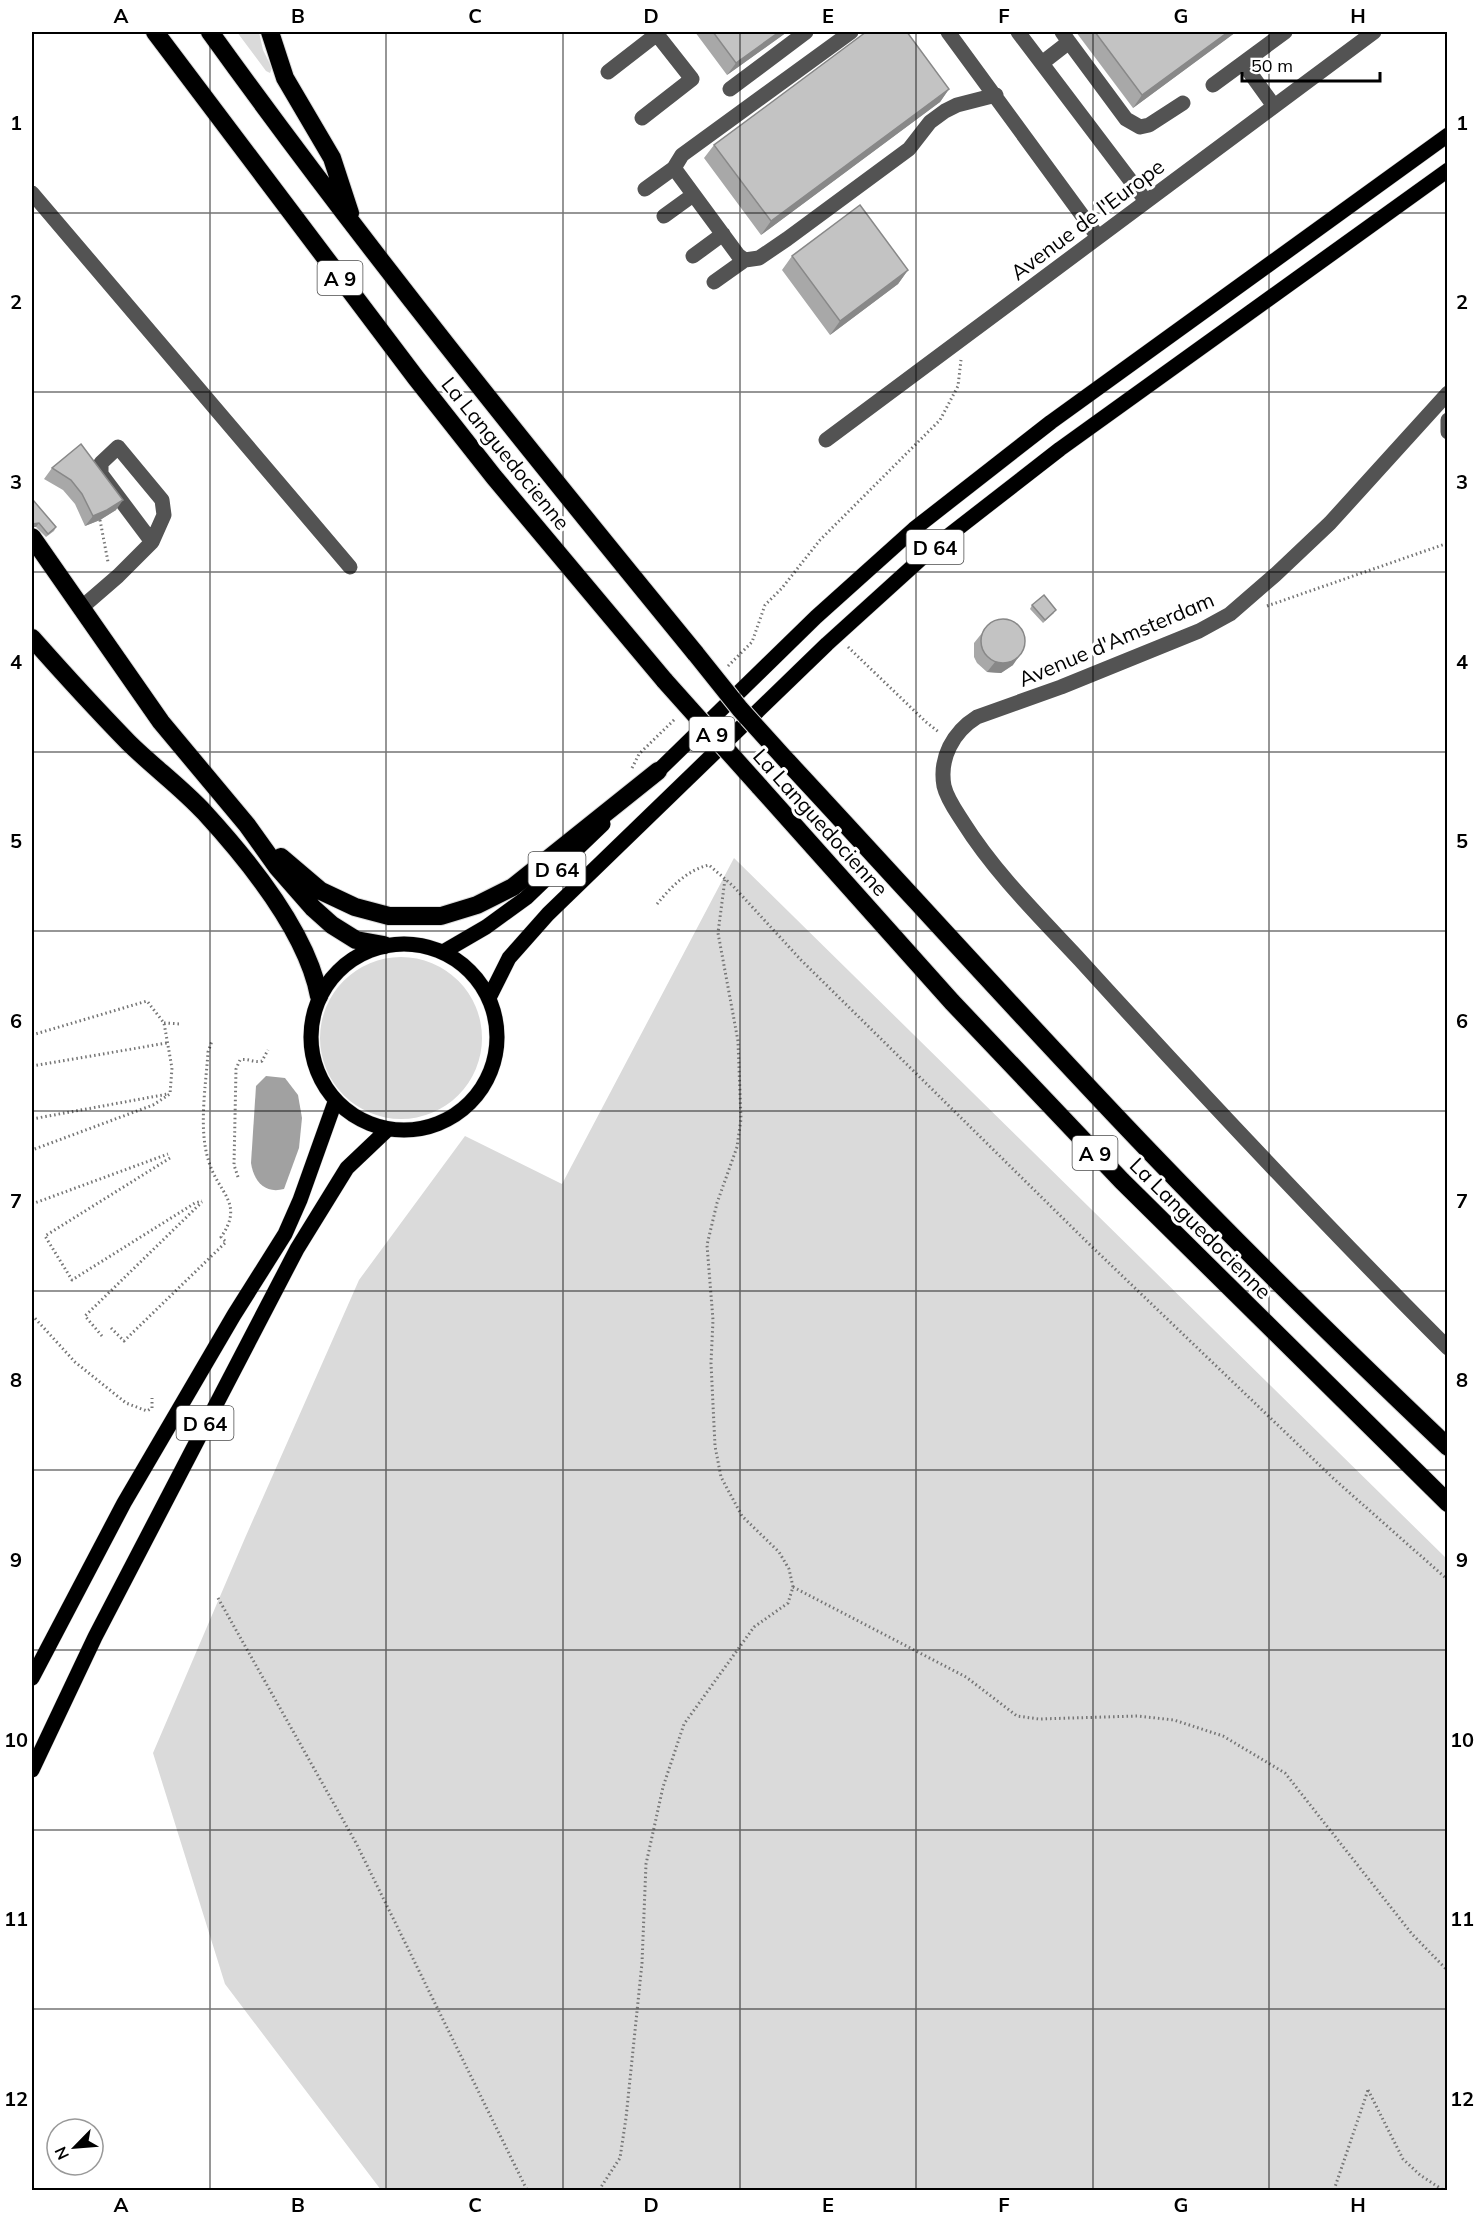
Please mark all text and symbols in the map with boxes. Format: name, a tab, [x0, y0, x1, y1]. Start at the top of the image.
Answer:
text: A	[114, 3, 129, 28]
text: B	[291, 3, 305, 28]
text: C	[468, 3, 482, 28]
text: D	[643, 3, 659, 28]
text: E	[822, 3, 834, 28]
text: F	[998, 3, 1010, 28]
text: G	[1174, 3, 1188, 28]
text: H	[1350, 3, 1366, 28]
scale bar	[1242, 45, 1380, 83]
text: 50 m	[1251, 54, 1293, 77]
text: 1	[10, 110, 22, 135]
text: 1	[1456, 110, 1468, 135]
street label: Avenue de l'Europe	[1005, 153, 1169, 285]
road number: A 9	[318, 261, 362, 295]
text: 2	[10, 289, 22, 314]
text: 2	[1456, 289, 1468, 314]
street label: La Languedocienne	[436, 371, 576, 535]
text: 3	[10, 469, 22, 494]
text: 3	[1456, 469, 1468, 494]
road number: D 64	[906, 530, 964, 564]
street label: Avenue d'Amsterdam	[1014, 586, 1218, 692]
text: 4	[10, 649, 22, 674]
text: 4	[1456, 649, 1468, 674]
road number: A 9	[690, 717, 734, 751]
street label: La Languedocienne	[748, 743, 894, 901]
text: 5	[10, 828, 22, 853]
text: 5	[1456, 828, 1468, 853]
road number: D 64	[528, 852, 586, 886]
text: 6	[10, 1008, 22, 1033]
text: 6	[1456, 1008, 1468, 1033]
road number: A 9	[1072, 1136, 1118, 1170]
street label: La Languedocienne	[1125, 1152, 1277, 1304]
text: 7	[10, 1188, 22, 1213]
text: 7	[1456, 1188, 1468, 1213]
text: 8	[10, 1367, 22, 1392]
text: 8	[1456, 1367, 1468, 1392]
road number: D 64	[176, 1406, 234, 1440]
text: 9	[10, 1547, 22, 1572]
text: 9	[1456, 1547, 1468, 1572]
text: 10	[4, 1727, 28, 1752]
text: 10	[1450, 1727, 1474, 1752]
text: 11	[4, 1906, 28, 1931]
text: 11	[1450, 1906, 1474, 1931]
text: 12	[4, 2086, 28, 2111]
text: 12	[1450, 2086, 1474, 2111]
north arrow	[45, 2117, 105, 2177]
text: N	[50, 2144, 73, 2163]
text: A	[114, 2192, 129, 2217]
text: B	[291, 2192, 305, 2217]
text: C	[468, 2192, 482, 2217]
text: D	[643, 2192, 659, 2217]
text: E	[822, 2192, 834, 2217]
text: F	[998, 2192, 1010, 2217]
text: G	[1174, 2192, 1188, 2217]
text: H	[1350, 2192, 1366, 2217]

